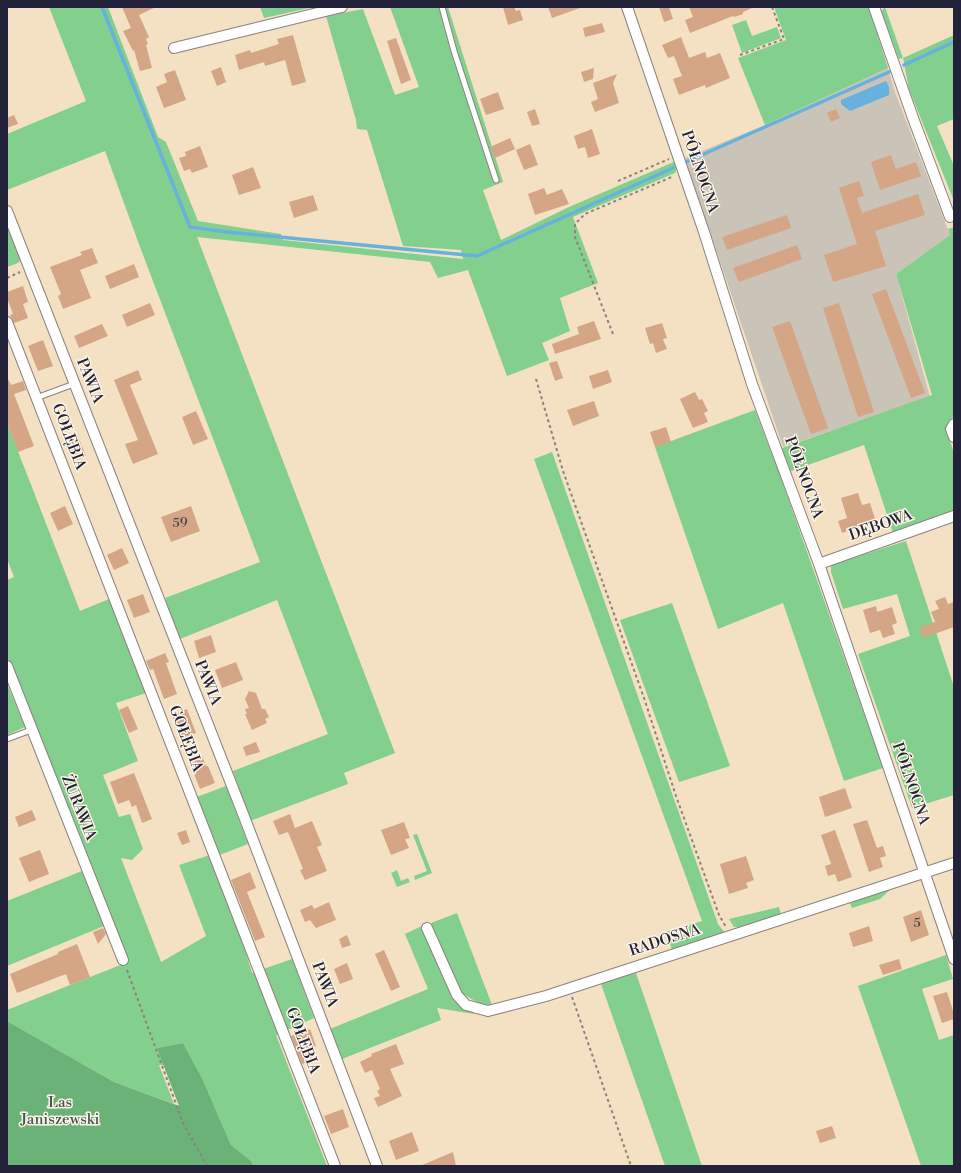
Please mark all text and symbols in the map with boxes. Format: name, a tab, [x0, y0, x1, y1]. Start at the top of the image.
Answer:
street label: PÓŁNOCNA	[676, 128, 722, 216]
street label: PAWIA	[72, 356, 106, 406]
street label: GOŁĘBIA	[47, 401, 89, 473]
street label: PÓŁNOCNA	[780, 434, 826, 522]
street label: DĘBOWA	[847, 507, 915, 545]
house number: 59	[172, 516, 188, 532]
street label: PAWIA	[190, 658, 224, 708]
street label: GOŁĘBIA	[164, 703, 206, 775]
street label: PÓŁNOCNA	[887, 740, 933, 828]
street label: ŻURAWIA	[57, 773, 99, 843]
house number: 5	[913, 916, 921, 932]
street label: RADOSNA	[627, 921, 703, 961]
street label: PAWIA	[307, 960, 341, 1010]
street label: GOŁĘBIA	[281, 1005, 323, 1077]
park label: Las Janiszewski	[20, 1094, 100, 1129]

